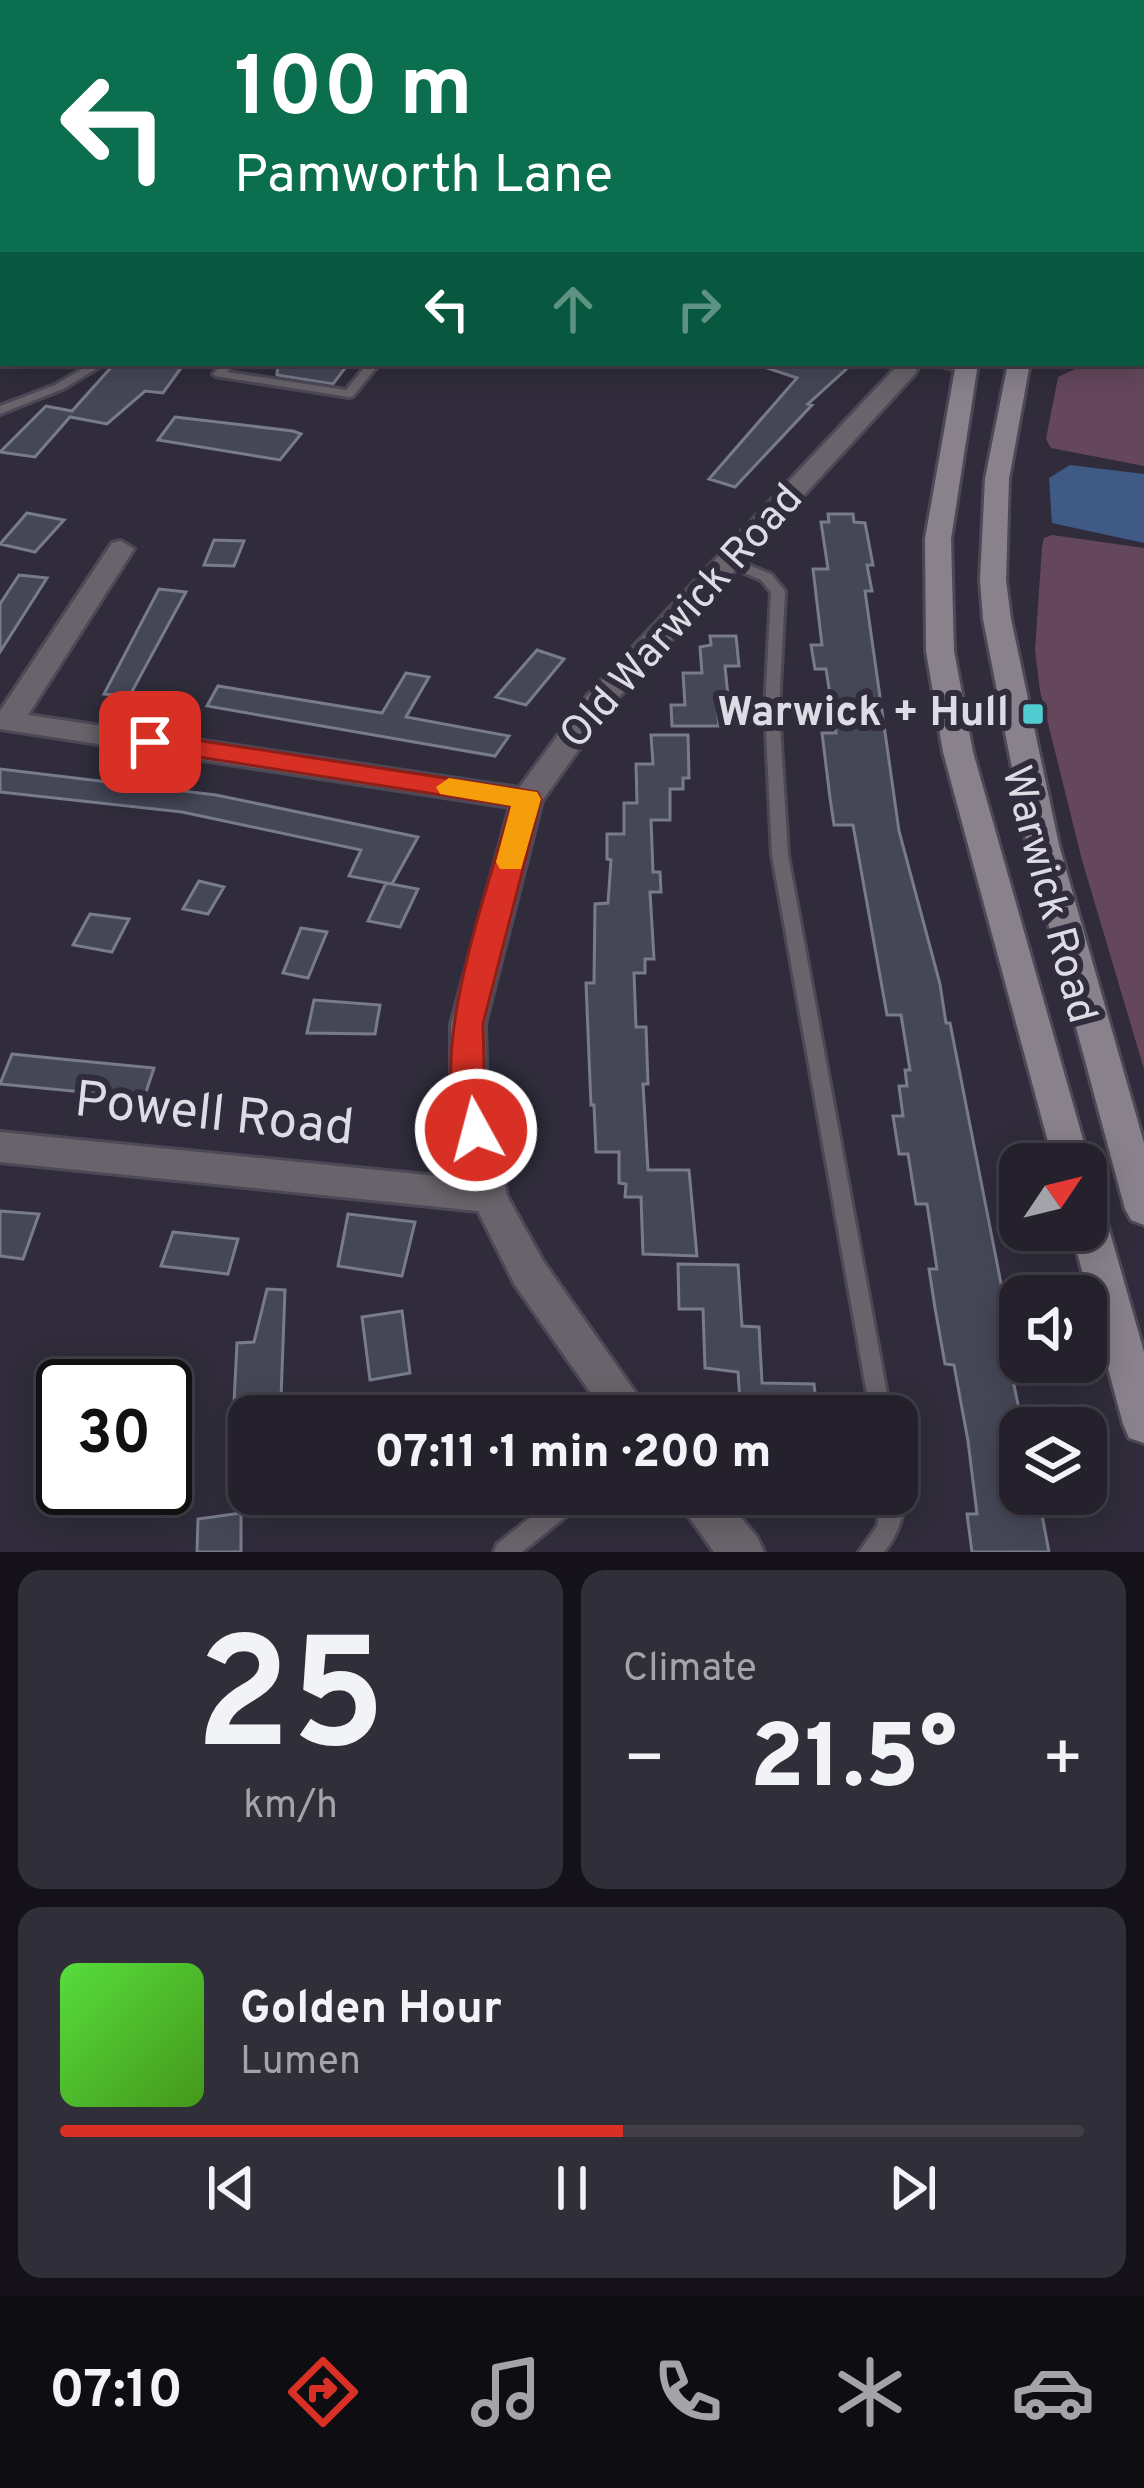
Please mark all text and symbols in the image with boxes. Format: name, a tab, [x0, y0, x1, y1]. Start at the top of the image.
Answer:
text: 100 m	[234, 39, 473, 145]
icon: left	[36, 48, 192, 204]
text: Pamworth Lane	[234, 143, 613, 212]
icon: left	[414, 276, 480, 342]
icon: ahead	[540, 276, 606, 342]
icon: right	[666, 276, 732, 342]
street label: Old Warwick Road	[550, 474, 816, 762]
place label: Warwick + Hull	[717, 688, 1009, 741]
pin	[99, 691, 201, 793]
marker: Warwick + Hull	[1020, 701, 1046, 727]
icon: arrive	[117, 709, 183, 775]
street label: Warwick Road	[987, 760, 1107, 1030]
position arrow	[413, 1067, 539, 1193]
street label: Powell Road	[71, 1070, 357, 1164]
north arrow	[999, 1143, 1107, 1251]
map controls	[999, 1143, 1107, 1515]
button: sound	[999, 1275, 1107, 1383]
speed limit sign: 30	[36, 1359, 192, 1515]
button: layers	[999, 1407, 1107, 1515]
text: 07:11 · 1 min · 200 m	[375, 1426, 771, 1483]
text: 25	[195, 1606, 386, 1804]
text: Climate	[623, 1646, 757, 1695]
text: 21.5°	[750, 1706, 957, 1819]
text: −	[623, 1721, 666, 1804]
text: +	[1041, 1721, 1084, 1804]
text: km/h	[243, 1783, 338, 1832]
text: Golden Hour	[240, 1982, 502, 2039]
text: Lumen	[240, 2039, 361, 2088]
icon: previous	[198, 2155, 264, 2221]
icon: pause	[539, 2155, 605, 2221]
icon: next	[880, 2155, 946, 2221]
icon: directions	[281, 2350, 365, 2434]
icon: music	[464, 2350, 548, 2434]
icon: phone	[646, 2350, 730, 2434]
icon: climate	[828, 2350, 912, 2434]
icon: car	[1011, 2350, 1095, 2434]
text: 07:10	[49, 2358, 183, 2427]

